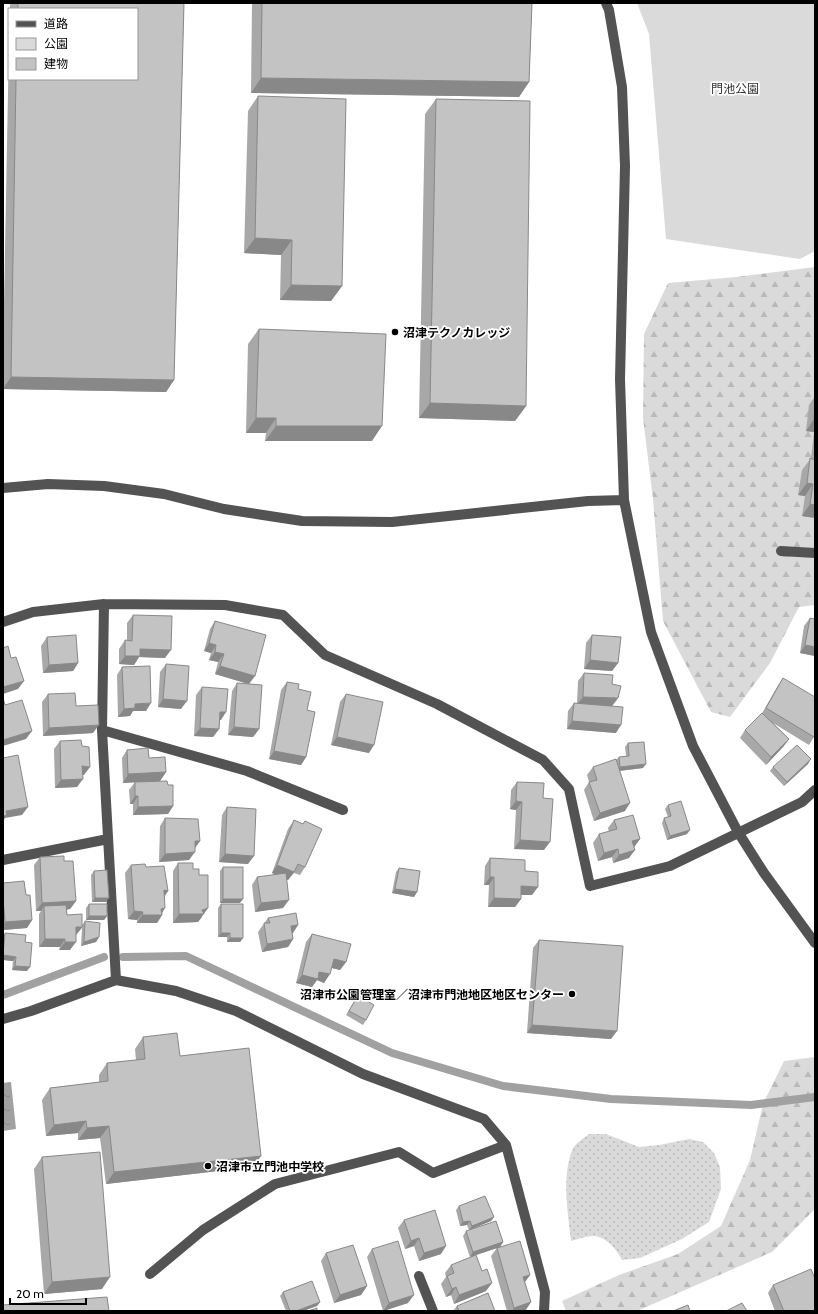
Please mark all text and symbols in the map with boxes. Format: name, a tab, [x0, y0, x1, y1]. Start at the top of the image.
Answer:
legend	[8, 8, 138, 80]
text: 道路	[44, 16, 68, 31]
text: 公園	[44, 36, 68, 51]
text: 建物	[44, 56, 68, 71]
park label: 門池公園	[711, 81, 759, 96]
place label: 沼津テクノカレッジ	[403, 325, 510, 340]
marker: 沼津テクノカレッジ	[390, 327, 400, 337]
place label: 沼津市公園管理室／沼津市門池地区地区センター	[300, 987, 564, 1002]
marker: 沼津市公園管理室／沼津市門池地区地区センター	[567, 989, 577, 999]
place label: 沼津市立門池中学校	[216, 1159, 324, 1174]
marker: 沼津市立門池中学校	[203, 1161, 213, 1171]
scale bar	[10, 1280, 86, 1306]
text: 20 m	[16, 1286, 44, 1301]

